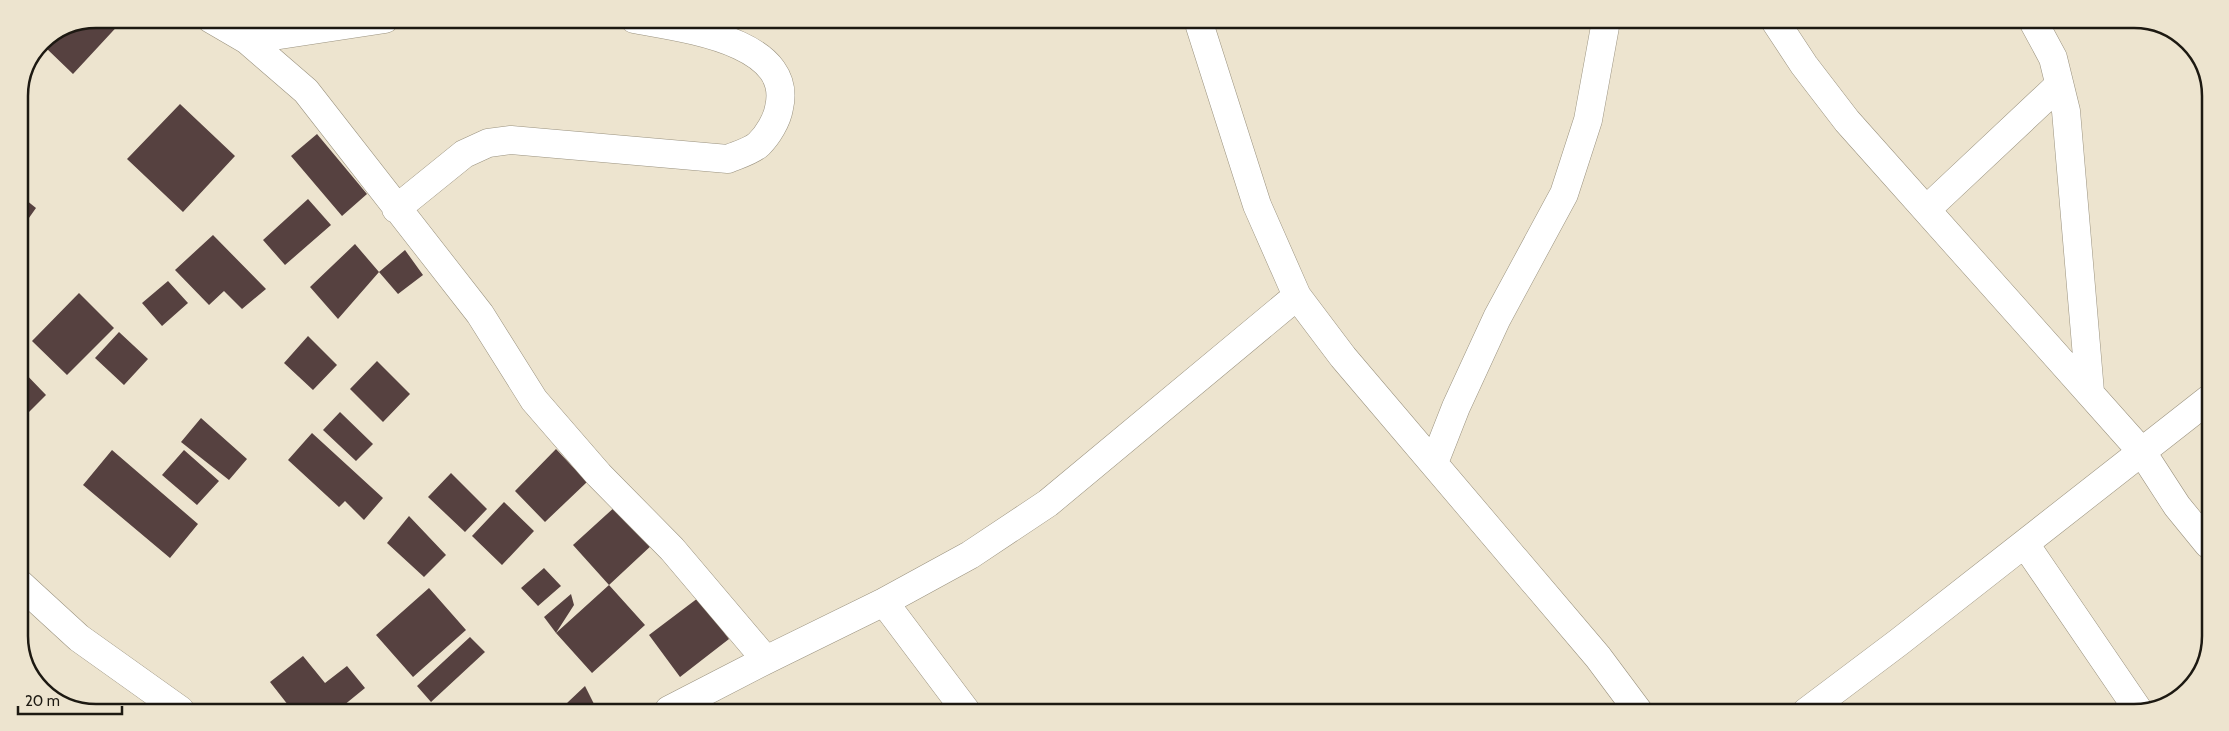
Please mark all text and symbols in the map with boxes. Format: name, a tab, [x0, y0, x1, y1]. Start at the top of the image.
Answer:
scale bar	[18, 684, 121, 716]
text: 20 m	[25, 692, 60, 710]

